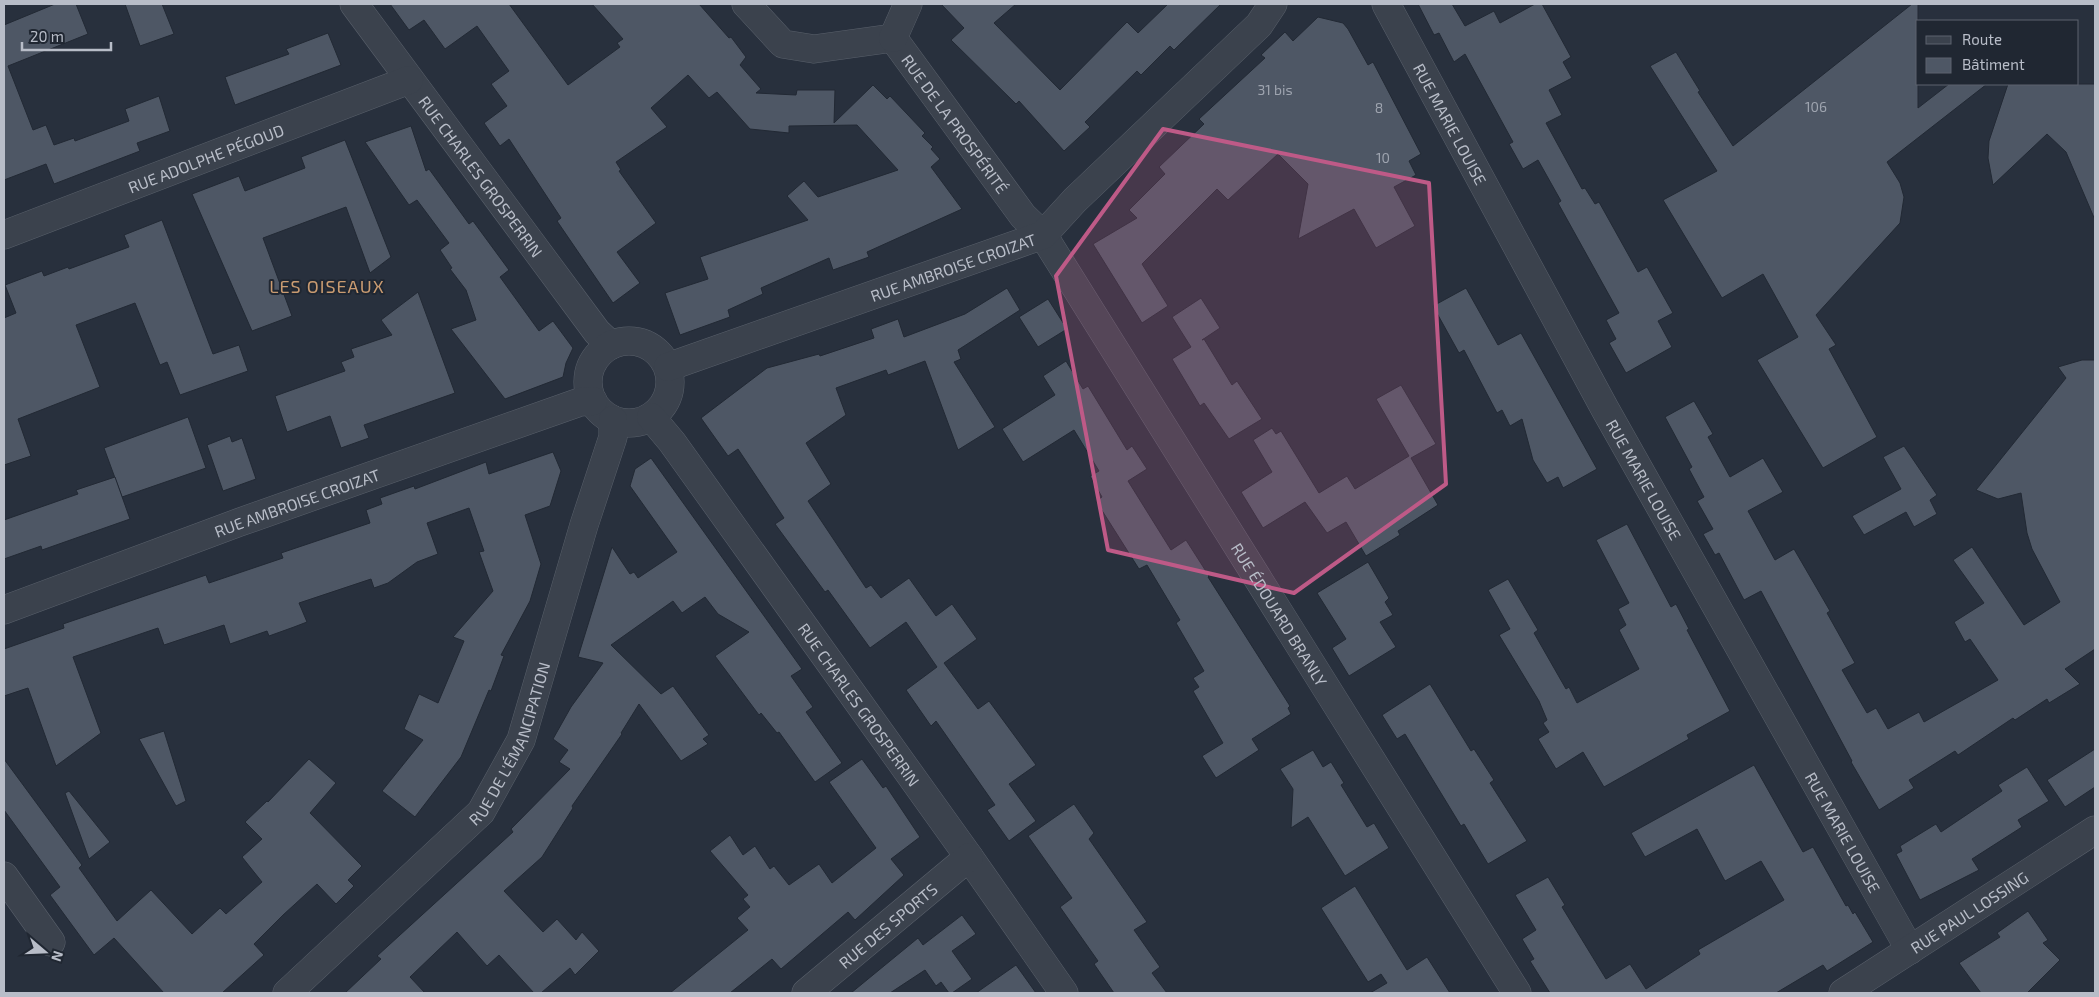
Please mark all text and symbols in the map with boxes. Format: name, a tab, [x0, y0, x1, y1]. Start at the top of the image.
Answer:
scale bar	[22, 20, 111, 52]
legend	[1916, 20, 2079, 85]
text: 20 m	[30, 27, 64, 45]
text: Route	[1962, 30, 2002, 48]
street label: RUE DE LA PROSPÉRITÉ	[898, 50, 1013, 197]
text: Bâtiment	[1962, 55, 2025, 73]
street label: RUE MARIE LOUISE	[1410, 60, 1491, 188]
house number: 31 bis	[1257, 81, 1293, 98]
street label: RUE CHARLES GROSPERRIN	[415, 92, 547, 260]
house number: 106	[1805, 98, 1827, 115]
house number: 8	[1375, 99, 1383, 116]
street label: RUE ADOLPHE PÉGOUD	[125, 119, 286, 196]
house number: 10	[1376, 149, 1390, 166]
street label: RUE AMBROISE CROIZAT	[868, 229, 1038, 305]
district label: LES OISEAUX	[269, 275, 385, 297]
street label: RUE MARIE LOUISE	[1603, 416, 1686, 543]
street label: RUE AMBROISE CROIZAT	[211, 464, 382, 540]
street label: RUE ÉDOUARD BRANLY	[1228, 539, 1332, 689]
street label: RUE CHARLES GROSPERRIN	[795, 619, 924, 789]
street label: RUE DE L'ÉMANCIPATION	[464, 660, 553, 829]
street label: RUE MARIE LOUISE	[1802, 768, 1885, 896]
street label: RUE PAUL LOSSING	[1907, 867, 2031, 956]
street label: RUE DES SPORTS	[834, 879, 940, 972]
north arrow	[20, 927, 70, 977]
text: N	[48, 949, 67, 964]

